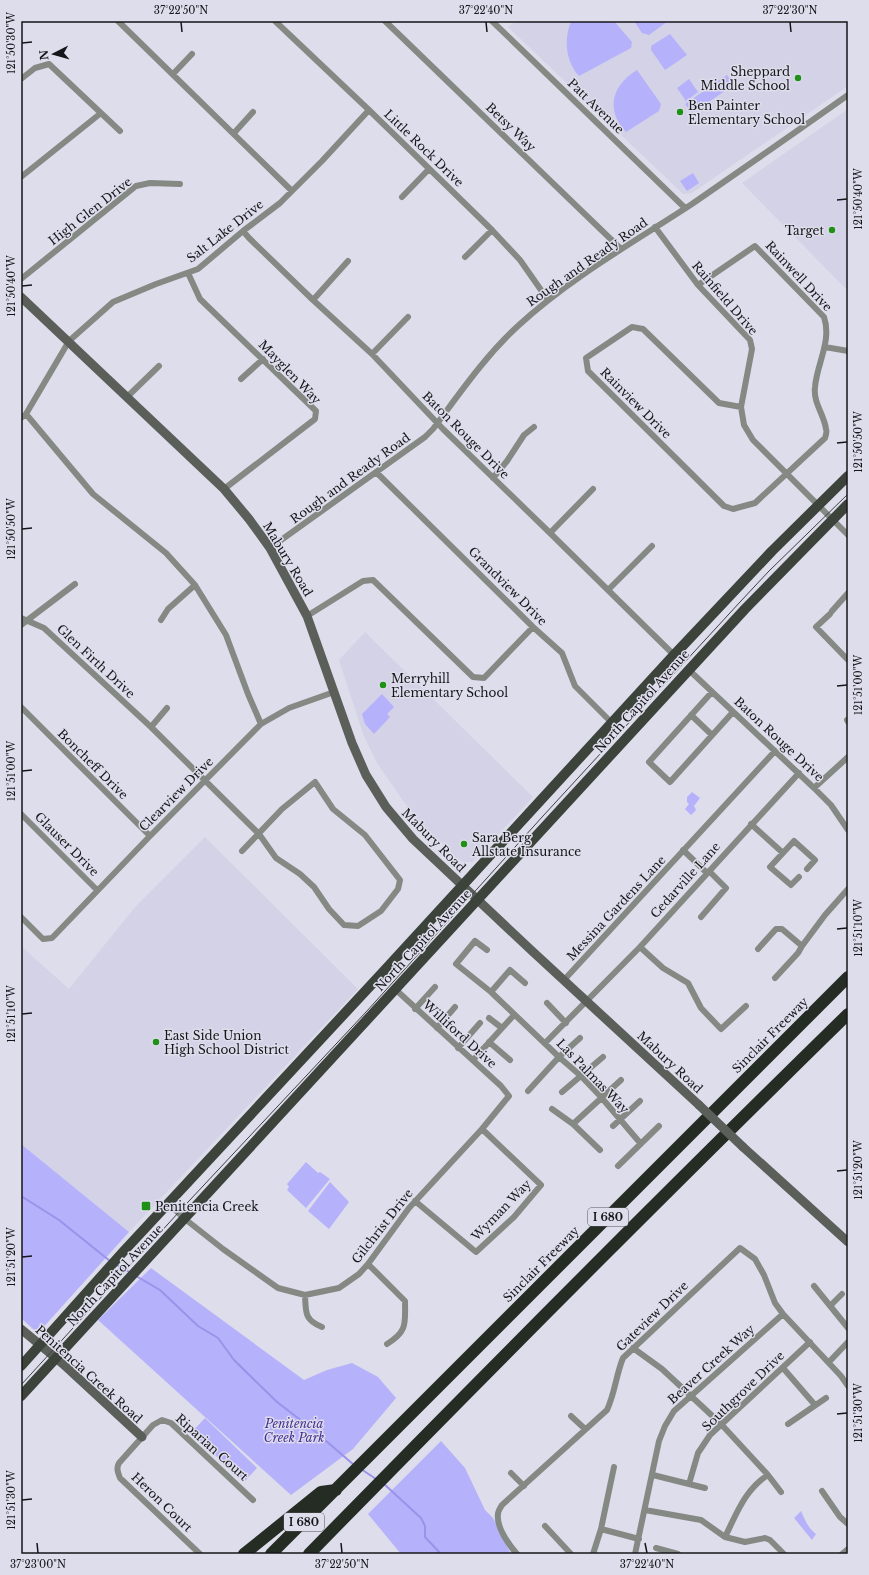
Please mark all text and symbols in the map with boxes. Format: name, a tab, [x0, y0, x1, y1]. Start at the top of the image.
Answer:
text: 37°22'50"N	[154, 4, 208, 17]
text: 37°22'40"N	[459, 4, 513, 17]
text: 37°22'30"N	[762, 4, 818, 17]
text: 121°50'30"W	[5, 12, 18, 74]
north arrow	[34, 34, 74, 74]
text: N	[36, 49, 52, 61]
place label: Sheppard Middle School	[700, 64, 790, 93]
marker: Sheppard Middle School	[793, 73, 803, 83]
street label: Patt Avenue	[565, 75, 627, 137]
place label: Ben Painter Elementary School	[688, 98, 805, 127]
street label: Betsy Way	[483, 100, 539, 155]
street label: Little Rock Drive	[381, 106, 467, 190]
marker: Ben Painter Elementary School	[675, 107, 685, 117]
text: 121°50'40"W	[852, 168, 865, 230]
street label: High Glen Drive	[45, 174, 135, 248]
street label: Salt Lake Drive	[184, 196, 266, 266]
street label: Rough and Ready Road	[524, 215, 650, 309]
place label: Target	[785, 223, 824, 238]
marker: Target	[827, 225, 837, 235]
street label: Rainwell Drive	[763, 238, 835, 314]
text: 121°50'40"W	[5, 255, 18, 317]
street label: Rainfield Drive	[689, 258, 761, 338]
street label: Mayglen Way	[256, 337, 325, 407]
street label: Rainview Drive	[597, 364, 675, 442]
street label: Baton Rouge Drive	[419, 388, 513, 482]
text: 121°50'50"W	[852, 411, 865, 473]
street label: Rough and Ready Road	[287, 430, 413, 526]
text: 121°50'50"W	[5, 498, 18, 560]
street label: Mabury Road	[260, 519, 316, 599]
street label: Grandview Drive	[466, 544, 550, 628]
street label: Glen Firth Drive	[54, 621, 138, 701]
street label: North Capitol Avenue	[592, 646, 692, 756]
text: 121°51'00"W	[852, 655, 865, 715]
place label: Merryhill Elementary School	[391, 671, 508, 700]
marker: Merryhill Elementary School	[378, 680, 388, 690]
street label: Baton Rouge Drive	[731, 694, 827, 784]
street label: Boncheff Drive	[55, 726, 131, 802]
text: 121°51'00"W	[5, 741, 18, 801]
street label: Clearview Drive	[136, 754, 216, 834]
street label: Mabury Road	[399, 805, 469, 875]
street label: Glauser Drive	[32, 809, 102, 879]
place label: Sara Berg Allstate Insurance	[471, 830, 581, 859]
marker: Sara Berg Allstate Insurance	[459, 839, 469, 849]
street label: Cedarville Lane	[647, 839, 723, 921]
street label: Messina Gardens Lane	[563, 852, 669, 964]
street label: North Capitol Avenue	[372, 886, 474, 994]
text: 121°51'10"W	[852, 899, 865, 957]
text: 121°51'10"W	[5, 985, 18, 1043]
street label: Sinclair Freeway	[729, 994, 811, 1076]
street label: Williford Drive	[419, 996, 500, 1071]
place label: East Side Union High School District	[164, 1028, 289, 1057]
street label: Mabury Road	[634, 1028, 706, 1096]
street label: Las Palmas Way	[554, 1036, 633, 1117]
marker: East Side Union High School District	[151, 1037, 161, 1047]
text: 121°51'20"W	[852, 1140, 865, 1200]
street label: Wyman Way	[467, 1176, 534, 1244]
street label: Gilchrist Drive	[348, 1186, 416, 1266]
place label: Penitencia Creek	[155, 1199, 259, 1214]
marker: Penitencia Creek	[140, 1200, 152, 1212]
road number: I 680	[588, 1208, 628, 1226]
street label: North Capitol Avenue	[64, 1221, 166, 1329]
street label: Sinclair Freeway	[500, 1223, 582, 1305]
text: 121°51'20"W	[5, 1227, 18, 1287]
street label: Gateview Drive	[613, 1278, 691, 1354]
street label: Beaver Creek Way	[665, 1321, 758, 1407]
street label: Penitencia Creek Road	[32, 1322, 146, 1426]
street label: Southgrove Drive	[699, 1348, 787, 1434]
text: 121°51'30"W	[852, 1383, 865, 1443]
street label: Riparian Court	[173, 1411, 252, 1484]
park label: Penitencia Creek Park	[264, 1416, 324, 1445]
street label: Heron Court	[129, 1469, 196, 1535]
text: 121°51'30"W	[5, 1470, 18, 1530]
road number: I 680	[284, 1513, 324, 1531]
text: 37°23'00"N	[10, 1558, 66, 1571]
text: 37°22'50"N	[315, 1558, 369, 1571]
text: 37°22'40"N	[620, 1558, 674, 1571]

